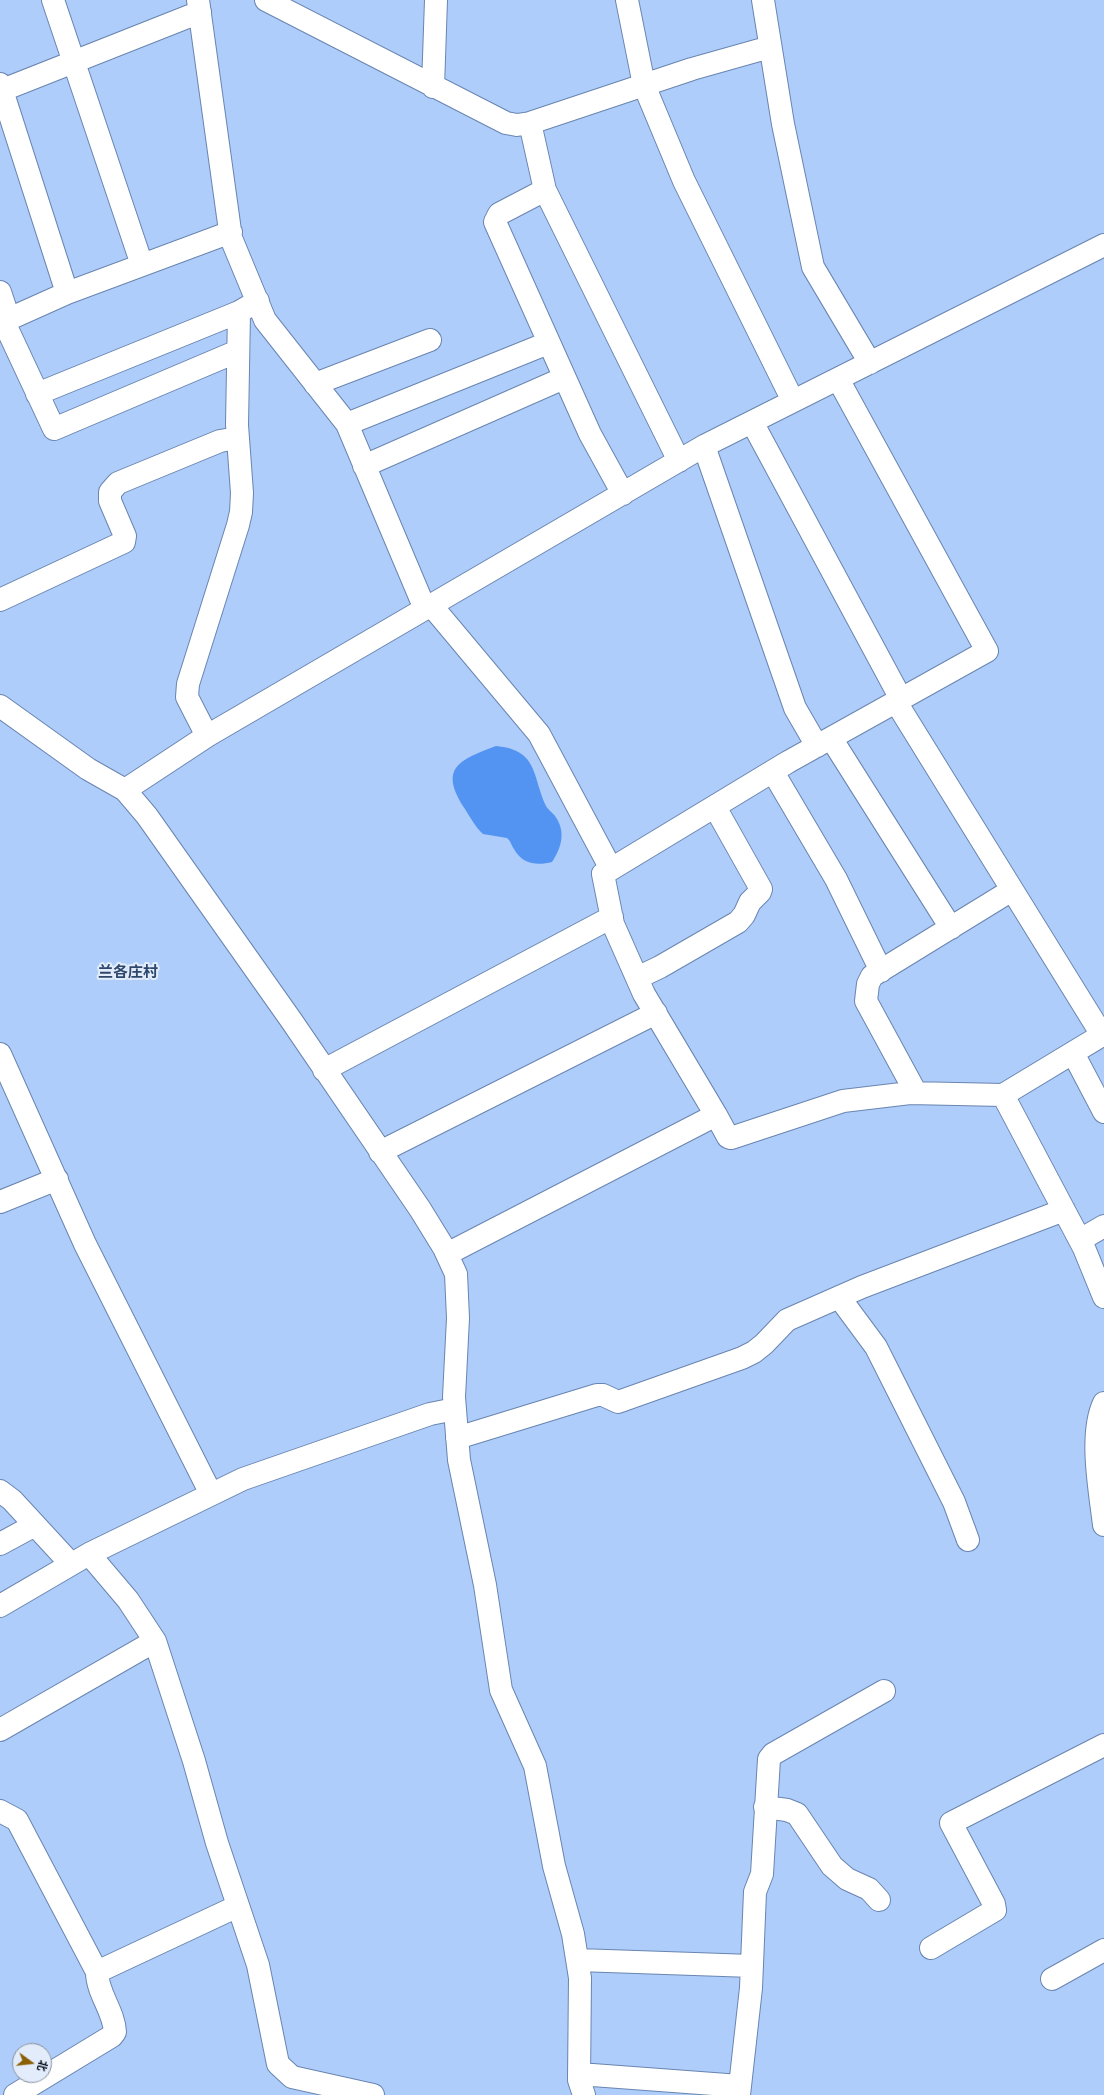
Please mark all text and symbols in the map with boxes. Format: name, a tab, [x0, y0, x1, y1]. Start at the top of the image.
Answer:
district label: 兰各庄村	[98, 964, 158, 982]
north arrow	[12, 2043, 52, 2083]
text: 北	[34, 2059, 51, 2073]

